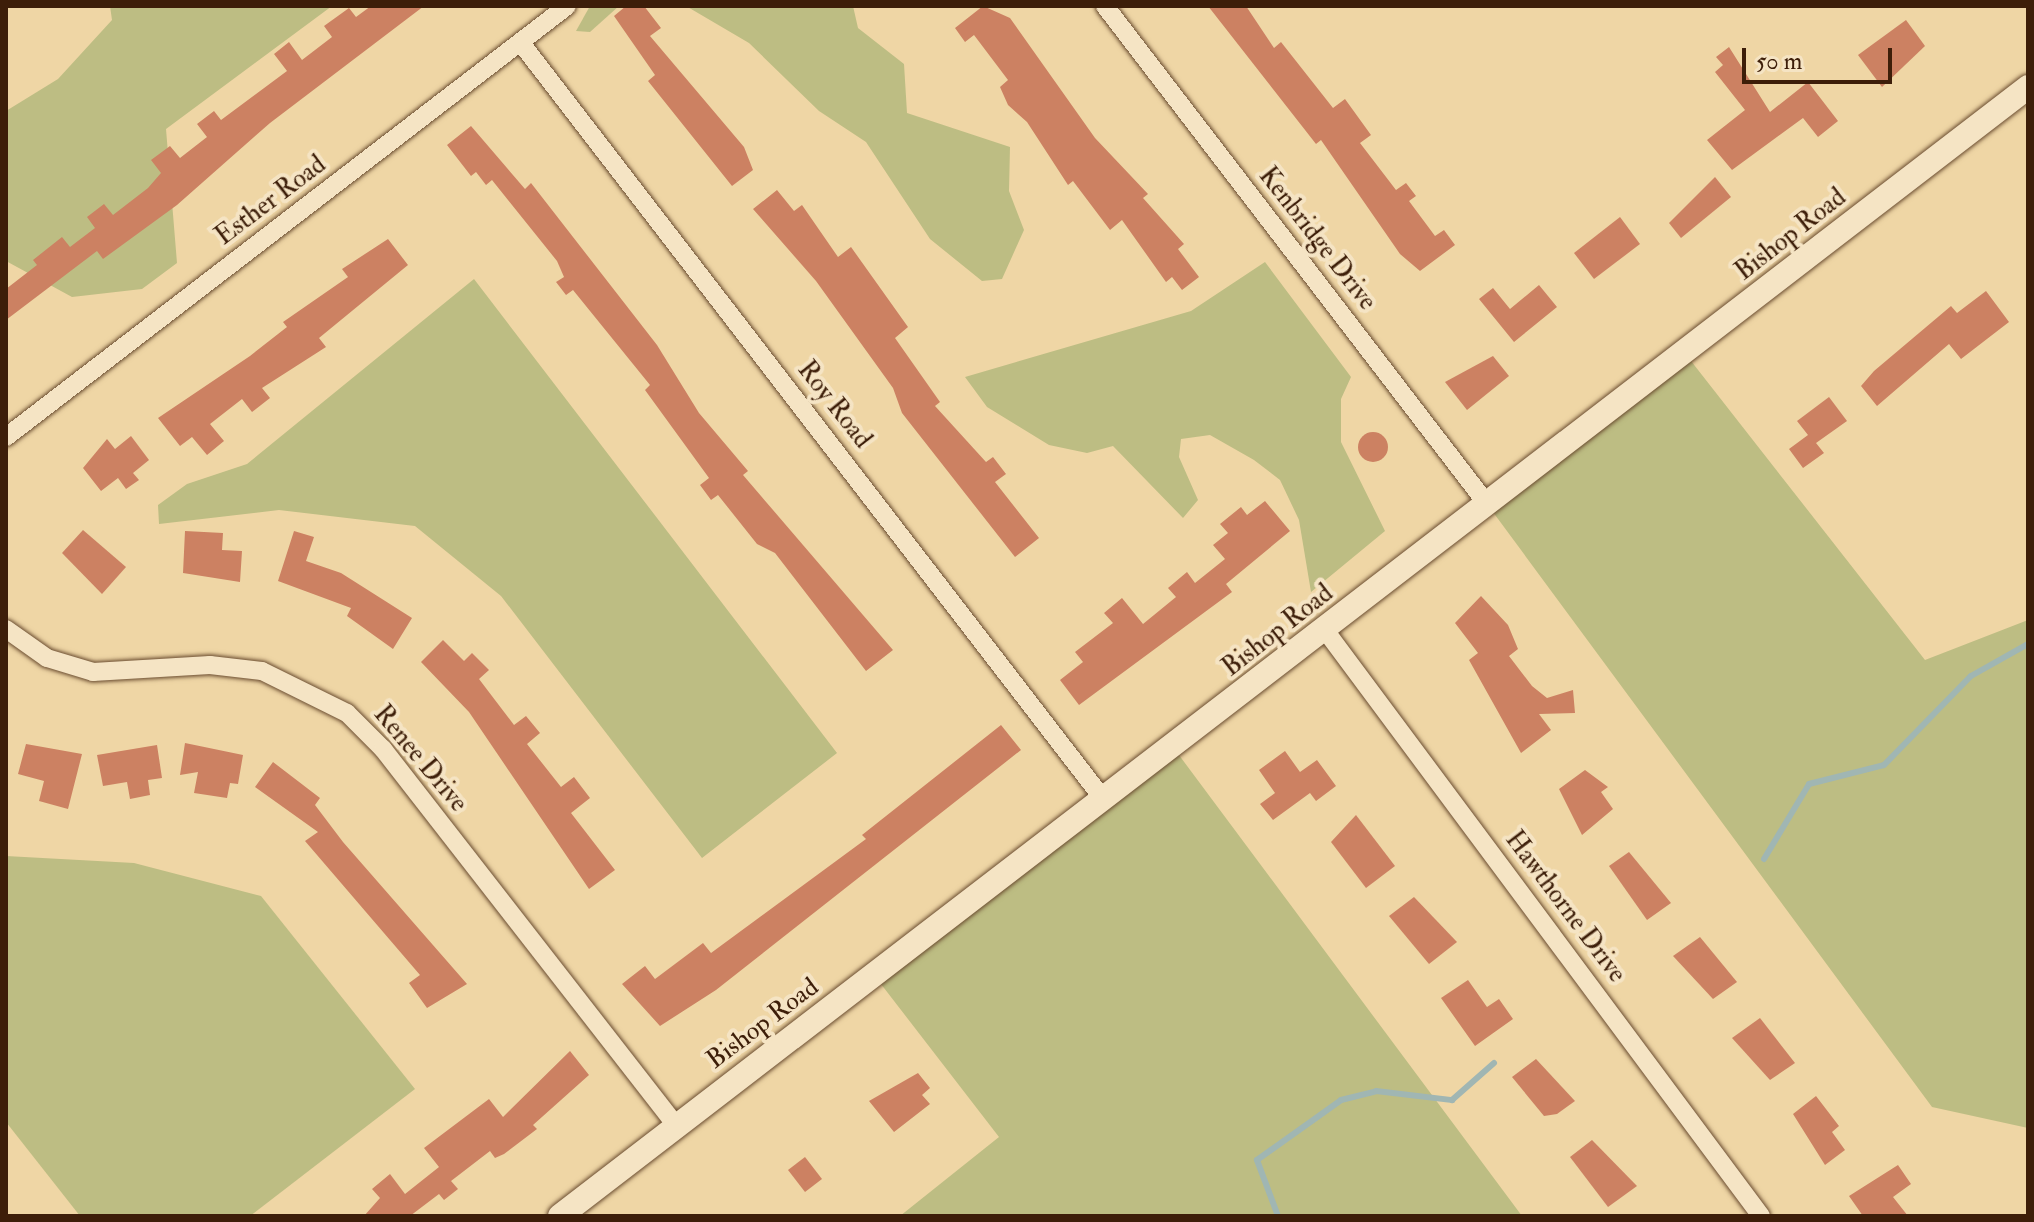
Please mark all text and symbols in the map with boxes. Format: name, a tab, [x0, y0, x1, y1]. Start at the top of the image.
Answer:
scale bar	[1746, 32, 1896, 82]
text: 50 m	[1756, 46, 1802, 77]
street label: Esther Road	[210, 149, 332, 253]
street label: Kenbridge Drive	[1252, 161, 1382, 317]
street label: Bishop Road	[1729, 182, 1853, 288]
street label: Roy Road	[790, 355, 878, 455]
street label: Bishop Road	[1216, 578, 1340, 684]
street label: Renee Drive	[366, 699, 474, 819]
street label: Hawthorne Drive	[1498, 825, 1632, 989]
street label: Bishop Road	[701, 972, 825, 1076]

